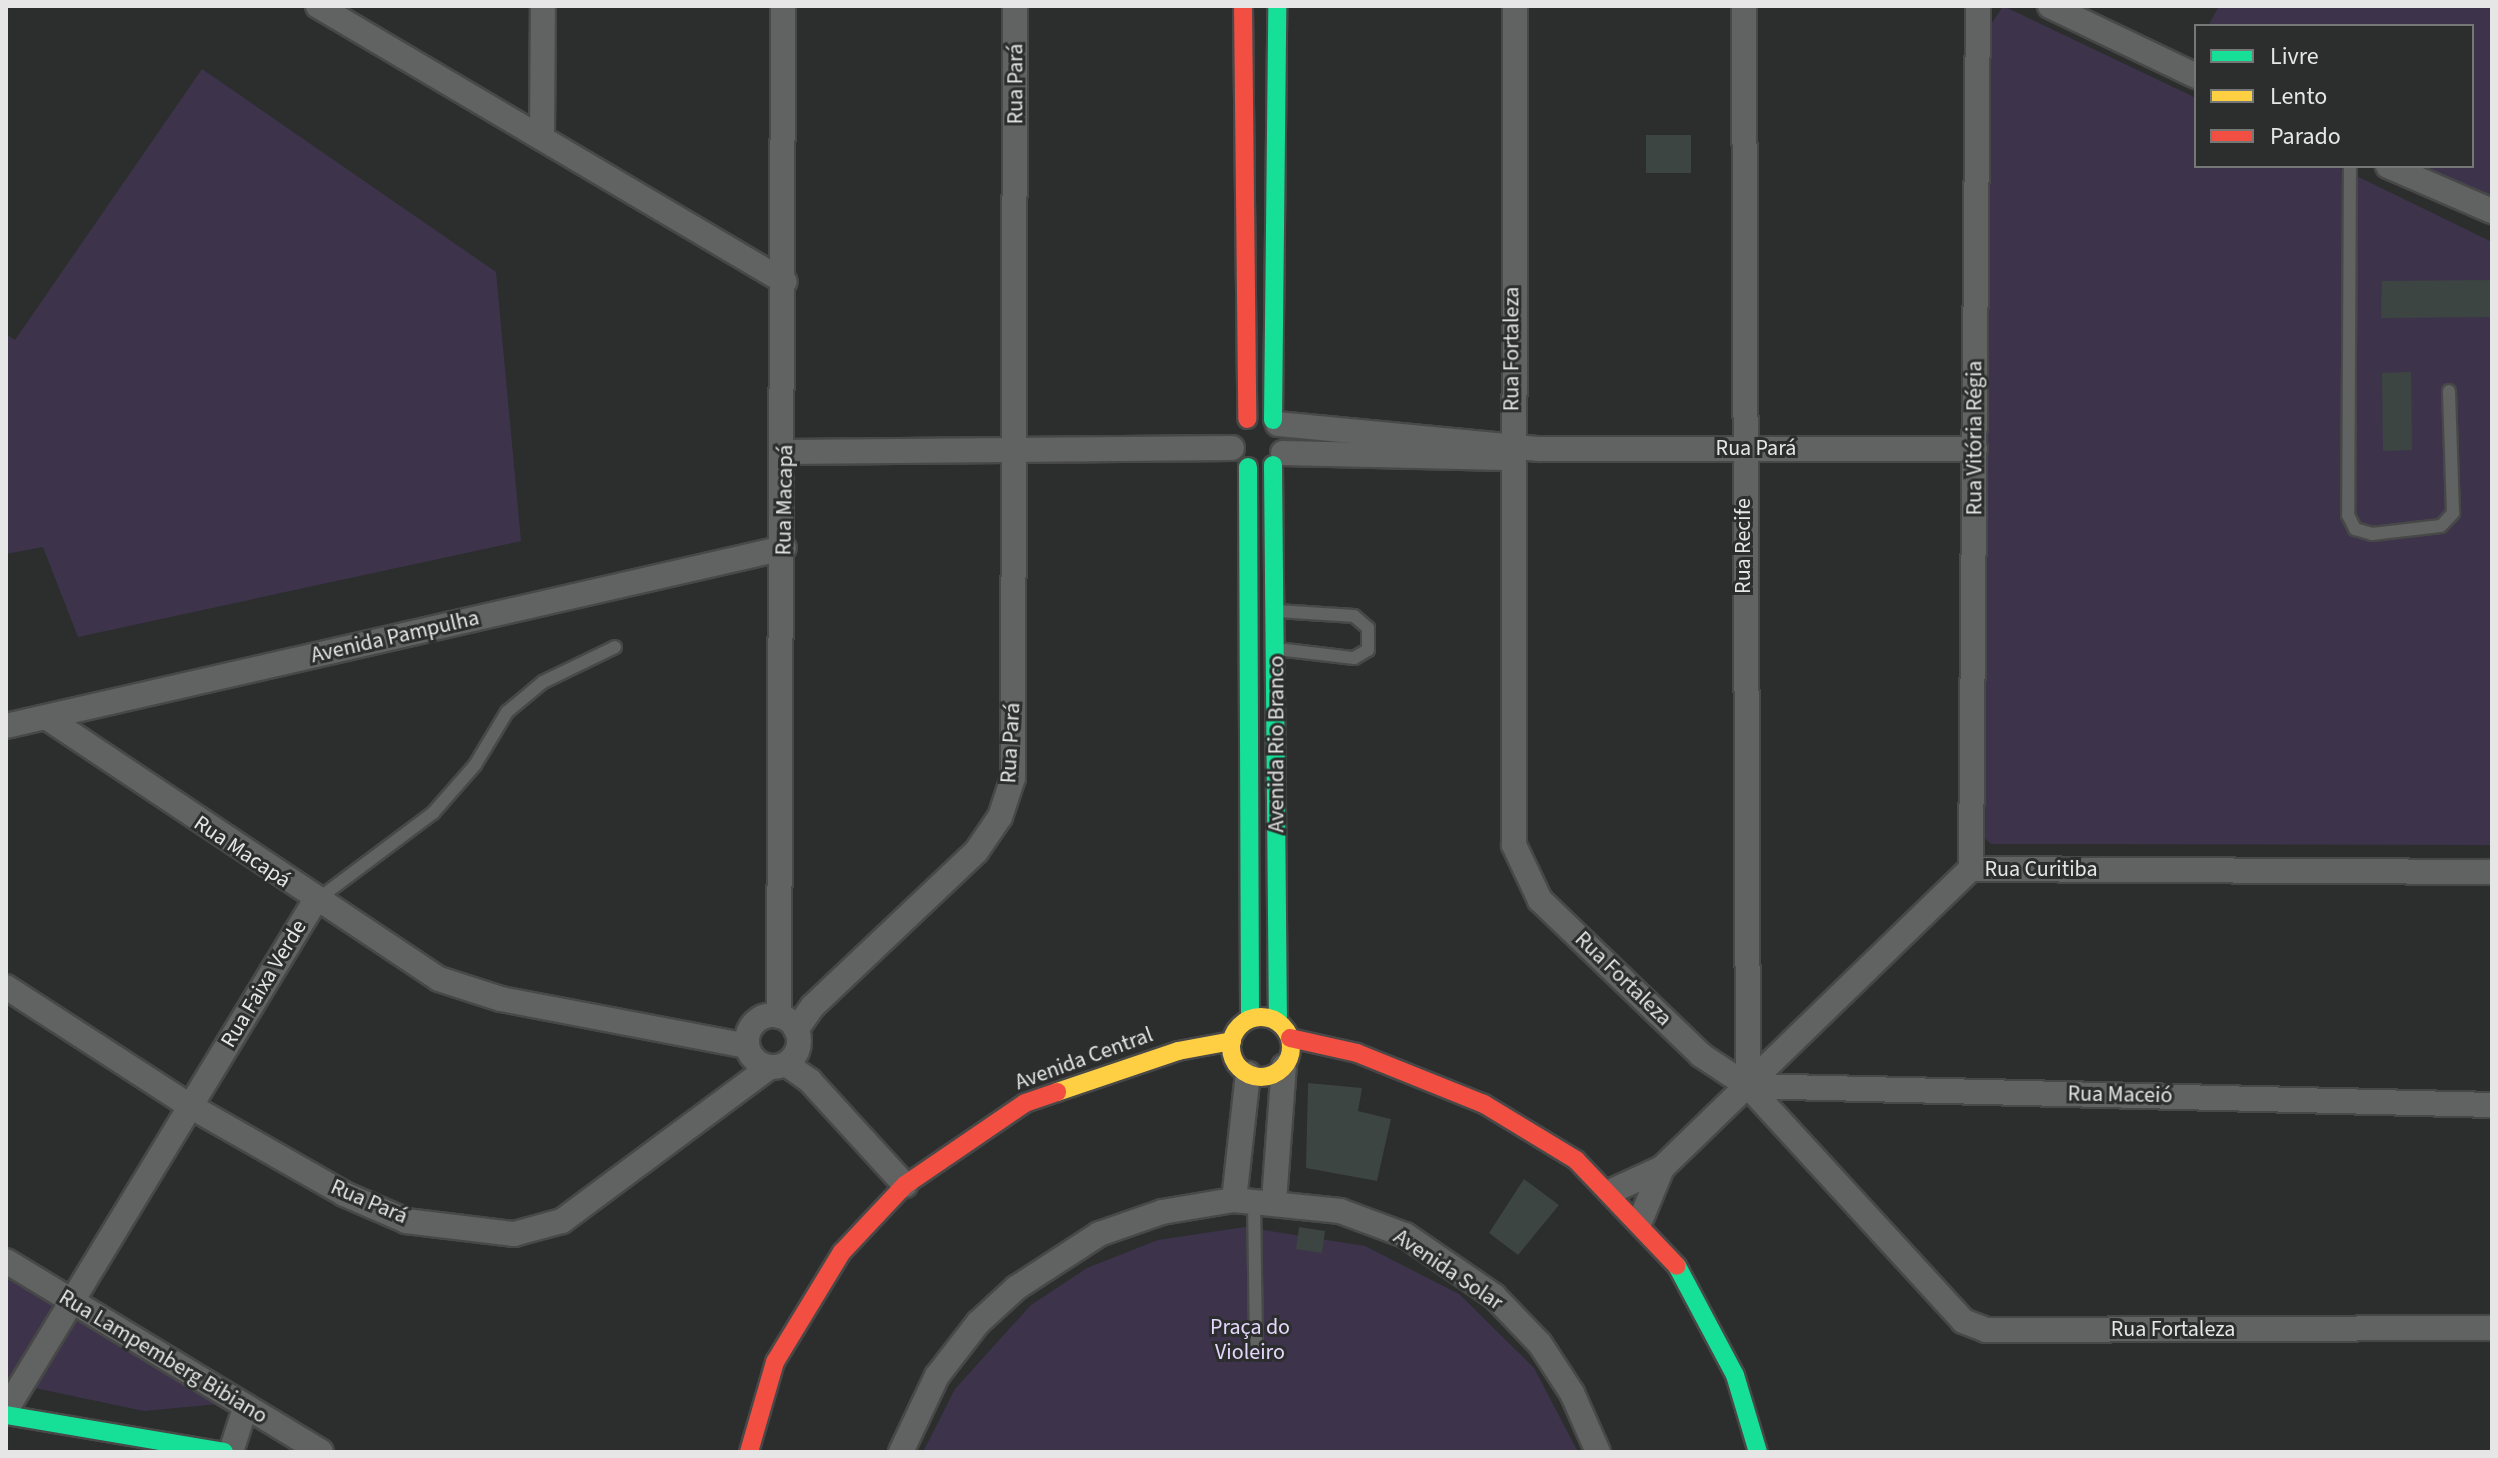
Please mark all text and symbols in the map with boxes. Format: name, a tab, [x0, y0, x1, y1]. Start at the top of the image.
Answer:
legend	[2194, 24, 2474, 168]
text: Livre	[2270, 39, 2319, 74]
street label: Rua Pará	[1003, 44, 1029, 124]
text: Lento	[2270, 79, 2327, 114]
text: Parado	[2270, 119, 2341, 154]
street label: Rua Fortaleza	[1499, 287, 1525, 411]
street label: Rua Vitória Régia	[1962, 361, 1988, 515]
street label: Rua Pará	[1716, 436, 1796, 462]
street label: Rua Macapá	[771, 444, 799, 556]
street label: Rua Recife	[1731, 498, 1757, 594]
street label: Avenida Pampulha	[308, 605, 482, 669]
street label: Avenida Rio Branco	[1264, 656, 1290, 832]
street label: Rua Pará	[996, 702, 1026, 784]
street label: Rua Macapá	[189, 810, 295, 894]
street label: Rua Curitiba	[1984, 857, 2098, 883]
street label: Rua Faixa Verde	[216, 915, 312, 1053]
street label: Rua Fortaleza	[1569, 926, 1677, 1032]
street label: Avenida Central	[1011, 1022, 1157, 1096]
street label: Rua Maceió	[2067, 1081, 2173, 1109]
street label: Rua Pará	[327, 1174, 411, 1230]
street label: Avenida Solar	[1388, 1224, 1508, 1316]
street label: Rua Lampemberg Bibiano	[54, 1284, 272, 1430]
park label: Praça do Violeiro	[1210, 1314, 1290, 1366]
street label: Rua Fortaleza	[2111, 1317, 2235, 1343]

